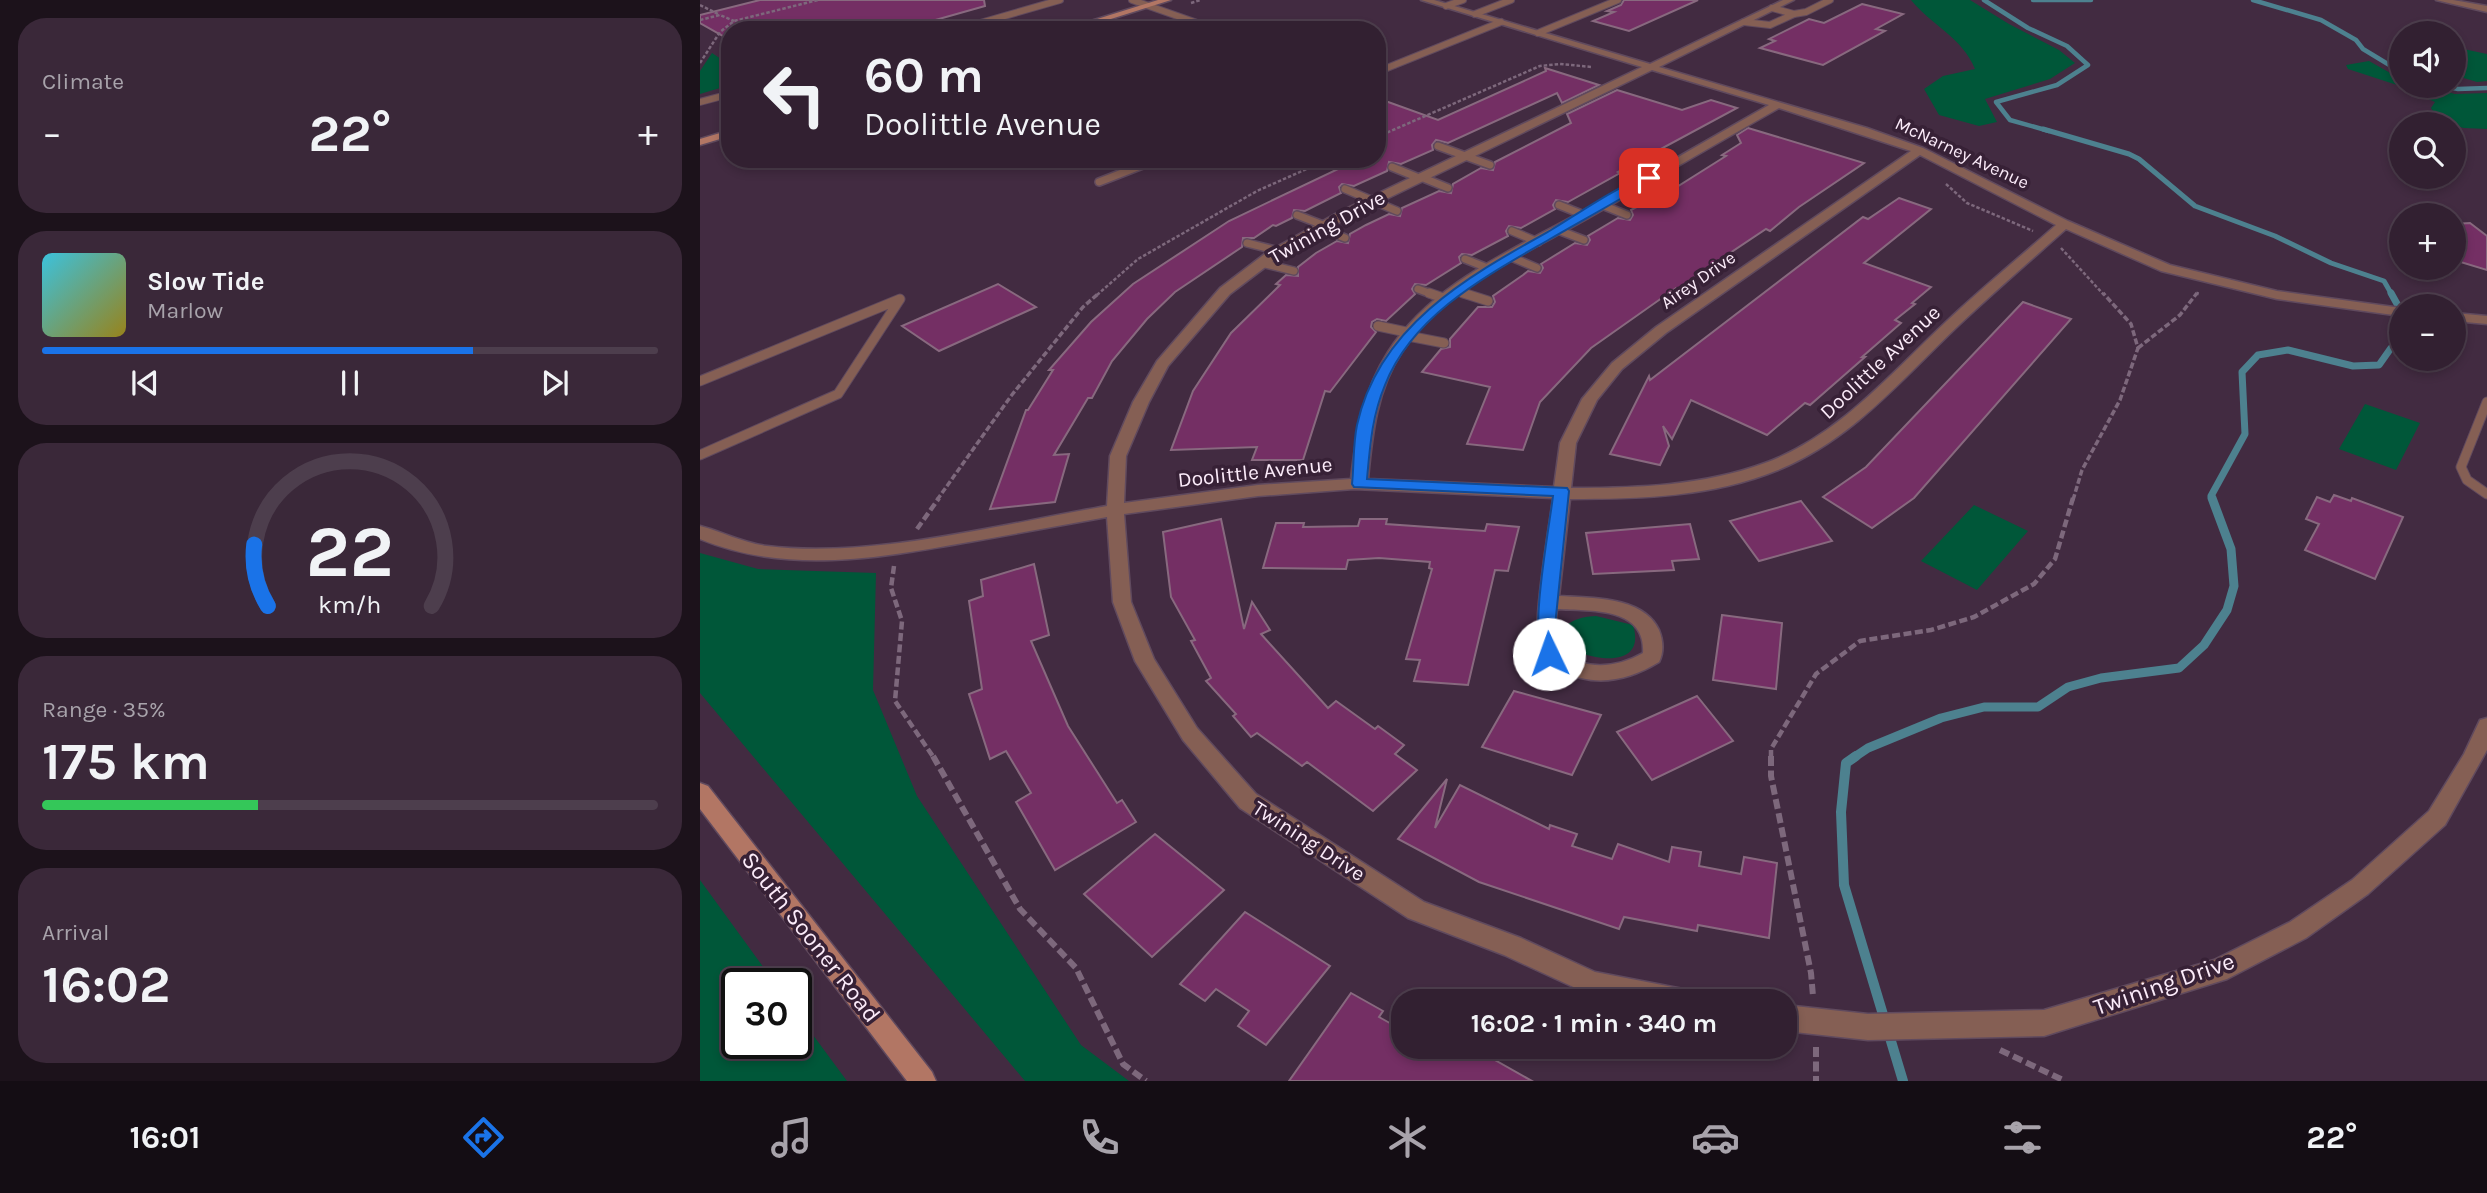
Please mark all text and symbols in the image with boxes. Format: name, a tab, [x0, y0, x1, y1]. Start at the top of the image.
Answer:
map controls	[2389, 21, 2466, 371]
button: sound	[2389, 21, 2466, 98]
text: 60 m	[864, 47, 984, 104]
icon: left	[749, 49, 840, 140]
text: Climate	[42, 68, 124, 95]
text: 22°	[308, 103, 392, 164]
text: Doolittle Avenue	[864, 106, 1101, 143]
text: −	[42, 111, 62, 156]
text: +	[638, 111, 658, 156]
street label: McNarney Avenue	[1892, 112, 2032, 194]
button: search	[2389, 112, 2466, 189]
pin	[1619, 148, 1679, 208]
icon: arrive	[1630, 159, 1668, 197]
street label: Twining Drive	[1265, 185, 1389, 269]
button: +	[2389, 203, 2466, 280]
street label: Airey Drive	[1656, 246, 1740, 314]
text: Slow Tide	[147, 266, 265, 297]
button: −	[2389, 294, 2466, 371]
text: Marlow	[147, 297, 223, 324]
street label: Doolittle Avenue	[1815, 300, 1945, 424]
icon: previous	[126, 364, 164, 402]
icon: pause	[331, 364, 369, 402]
icon: next	[536, 364, 574, 402]
street label: Doolittle Avenue	[1176, 452, 1334, 492]
text: 22	[306, 510, 394, 595]
text: km/h	[318, 590, 382, 619]
position arrow	[1512, 617, 1586, 691]
text: Range · 35%	[42, 696, 166, 723]
text: 175 km	[42, 731, 210, 792]
street label: Twining Drive	[1248, 796, 1370, 886]
street label: South Sooner Road	[736, 846, 886, 1028]
text: Arrival	[42, 919, 109, 946]
street label: Twining Drive	[2090, 947, 2238, 1021]
text: 16:02	[42, 954, 170, 1015]
speed limit sign: 30	[721, 968, 812, 1059]
text: 16:02 · 1 min · 340 m	[1471, 1008, 1717, 1039]
icon: directions	[459, 1113, 508, 1162]
icon: music	[767, 1113, 816, 1162]
icon: phone	[1075, 1113, 1124, 1162]
icon: climate	[1383, 1113, 1432, 1162]
icon: car	[1691, 1113, 1740, 1162]
icon: filters	[1998, 1113, 2047, 1162]
text: 16:01	[129, 1119, 201, 1156]
text: 22°	[2306, 1119, 2357, 1156]

